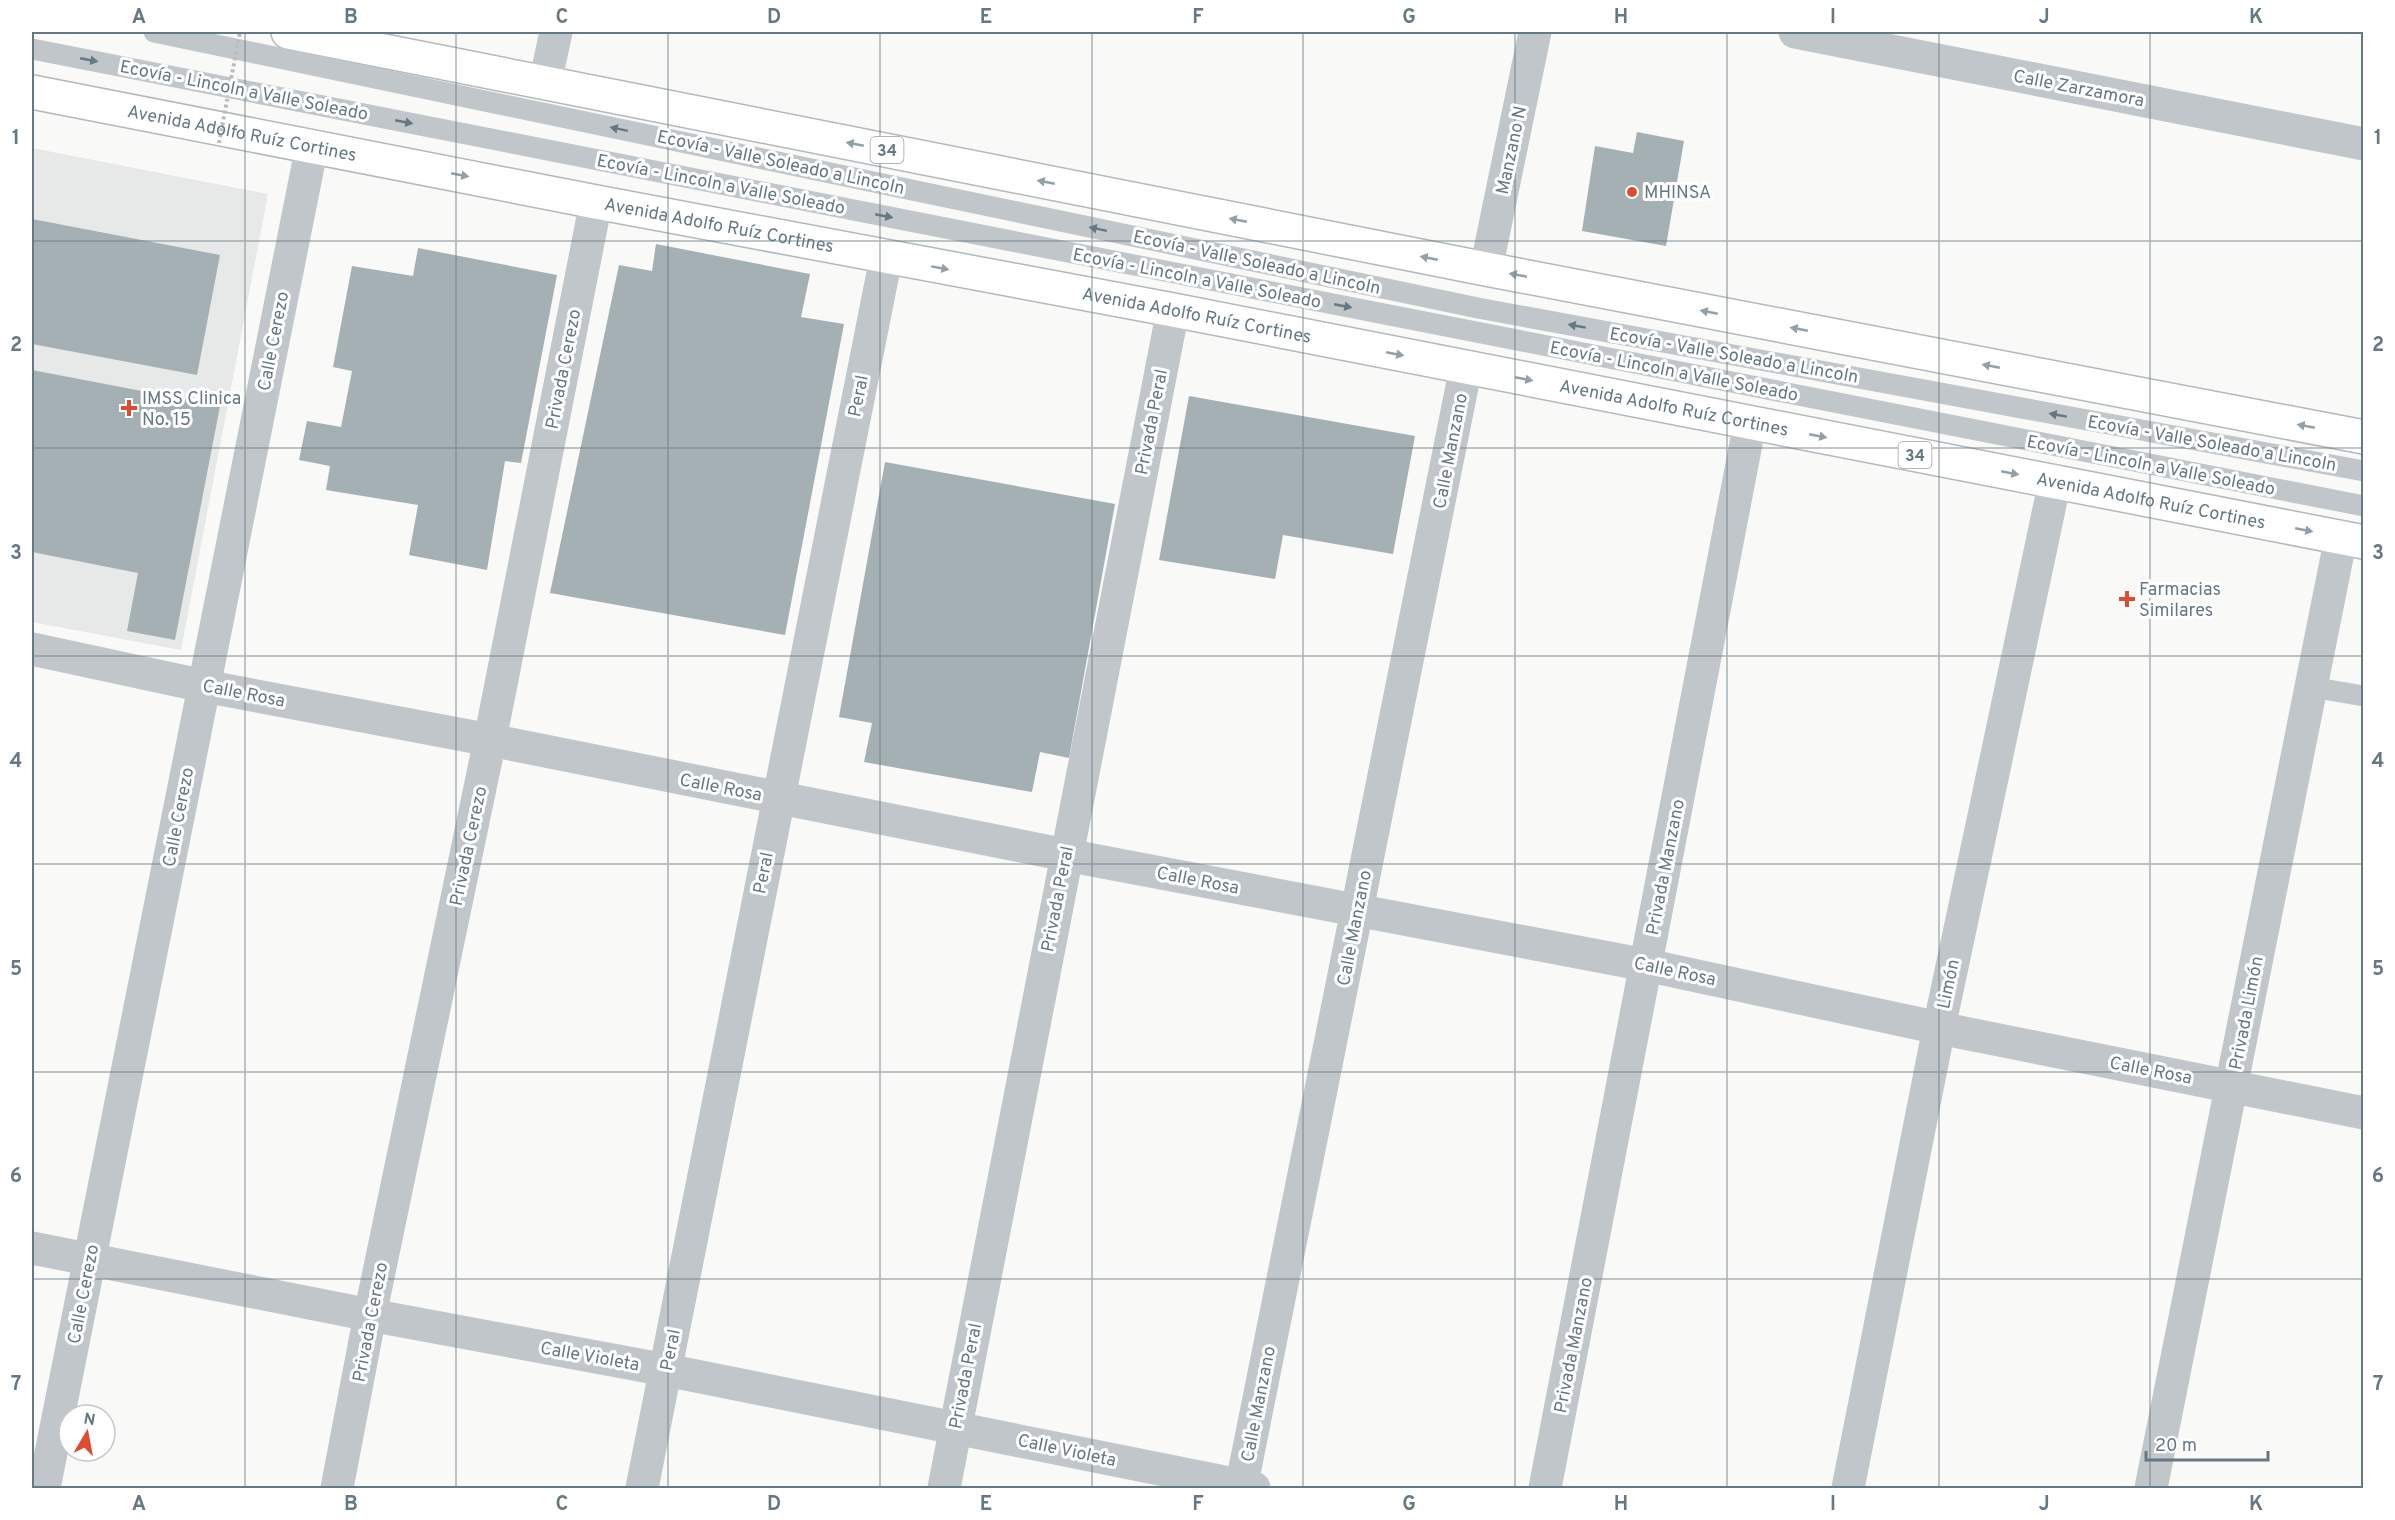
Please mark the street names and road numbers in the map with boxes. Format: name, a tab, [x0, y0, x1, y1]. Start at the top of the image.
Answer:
street label: Ecovía - Lincoln a Valle Soleado	[118, 56, 370, 127]
street label: Calle Zarzamora	[2011, 65, 2146, 113]
street label: Avenida Adolfo Ruíz Cortines	[125, 101, 358, 168]
street label: Manzano N	[1492, 104, 1533, 197]
street label: Ecovía - Valle Soleado a Lincoln	[655, 126, 907, 201]
road number: 34	[870, 137, 904, 163]
street label: Ecovía - Lincoln a Valle Soleado	[595, 150, 847, 221]
street label: Avenida Adolfo Ruíz Cortines	[602, 194, 836, 259]
street label: Ecovía - Valle Soleado a Lincoln	[1131, 226, 1383, 301]
street label: Ecovía - Lincoln a Valle Soleado	[1071, 244, 1323, 315]
street label: Avenida Adolfo Ruíz Cortines	[1080, 283, 1313, 350]
street label: Calle Cerezo	[254, 289, 295, 393]
street label: Privada Cerezo	[542, 307, 587, 431]
street label: Ecovía - Valle Soleado a Lincoln	[1607, 323, 1860, 390]
street label: Ecovía - Lincoln a Valle Soleado	[1548, 337, 1800, 408]
street label: Privada Peral	[1131, 367, 1174, 477]
street label: Peral	[844, 373, 875, 419]
street label: Avenida Adolfo Ruíz Cortines	[1557, 375, 1790, 443]
street label: Calle Manzano	[1429, 391, 1474, 511]
street label: Ecovía - Valle Soleado a Lincoln	[2085, 411, 2338, 478]
street label: Ecovía - Lincoln a Valle Soleado	[2025, 431, 2277, 502]
road number: 34	[1898, 442, 1932, 468]
street label: Avenida Adolfo Ruíz Cortines	[2034, 468, 2267, 536]
street label: Calle Rosa	[200, 675, 287, 714]
street label: Calle Cerezo	[159, 765, 200, 869]
street label: Calle Rosa	[677, 769, 764, 808]
street label: Privada Cerezo	[446, 784, 493, 908]
street label: Privada Manzano	[1642, 797, 1691, 937]
street label: Privada Peral	[1037, 844, 1080, 954]
street label: Peral	[749, 850, 780, 896]
street label: Calle Rosa	[1154, 862, 1241, 901]
street label: Calle Manzano	[1333, 868, 1378, 988]
street label: Calle Rosa	[1631, 953, 1718, 992]
street label: Privada Limón	[2225, 954, 2270, 1072]
street label: Limón	[1933, 957, 1966, 1011]
street label: Calle Rosa	[2107, 1052, 2194, 1091]
street label: Calle Cerezo	[64, 1242, 105, 1346]
street label: Privada Cerezo	[349, 1260, 394, 1384]
street label: Privada Manzano	[1550, 1275, 1599, 1415]
street label: Privada Peral	[945, 1321, 988, 1431]
street label: Peral	[656, 1327, 687, 1373]
street label: Calle Violeta	[538, 1337, 641, 1378]
street label: Calle Manzano	[1237, 1344, 1282, 1464]
street label: Calle Violeta	[1015, 1430, 1118, 1473]

